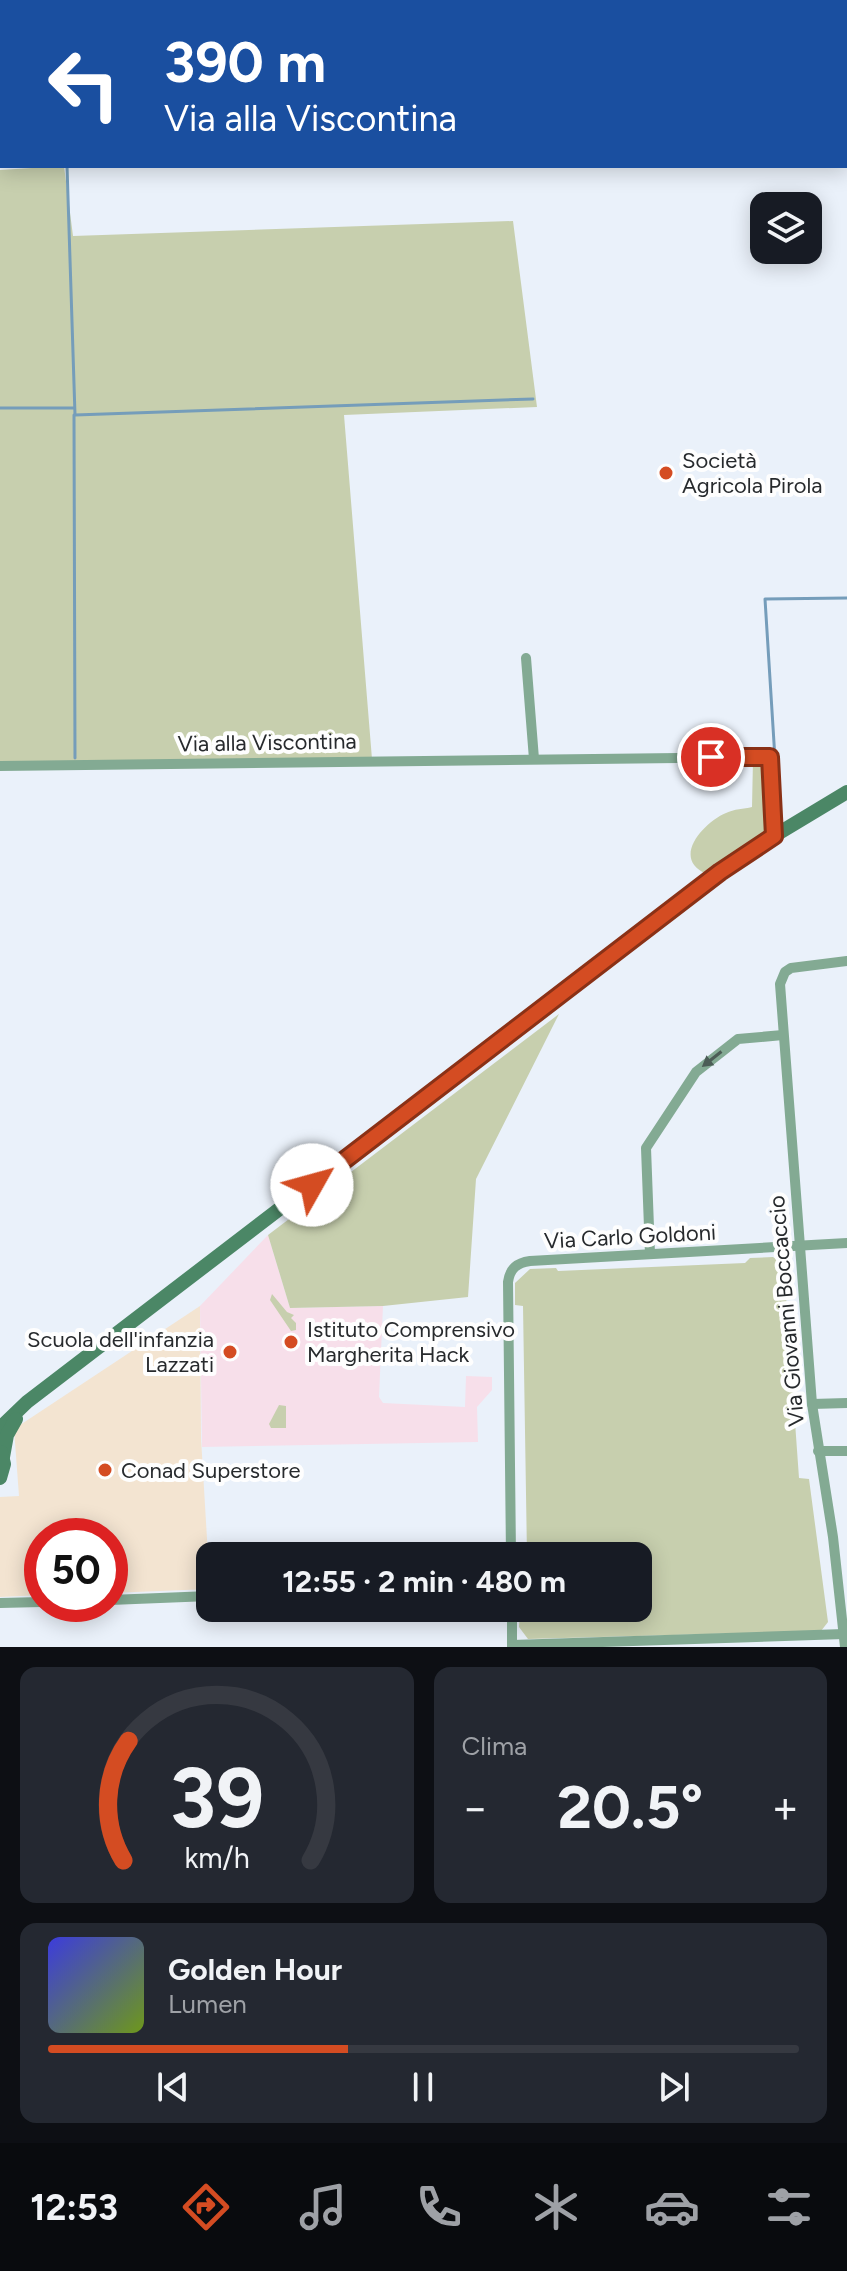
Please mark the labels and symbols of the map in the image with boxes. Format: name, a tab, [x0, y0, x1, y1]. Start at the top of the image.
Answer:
place label: Società Agricola Pirola	[682, 447, 822, 499]
marker: Società Agricola Pirola	[657, 464, 675, 482]
pin	[677, 723, 745, 791]
street label: Via alla Viscontina	[177, 727, 357, 758]
one-way arrow	[702, 1050, 722, 1067]
position arrow	[270, 1143, 354, 1227]
street label: Via Giovanni Boccaccio	[763, 1194, 810, 1428]
street label: Via Carlo Goldoni	[543, 1219, 717, 1254]
place label: Istituto Comprensivo Margherita Hack	[307, 1316, 515, 1368]
place label: Scuola dell'infanzia Lazzati	[27, 1326, 214, 1378]
marker: Istituto Comprensivo Margherita Hack	[282, 1333, 300, 1351]
marker: Scuola dell'infanzia Lazzati	[221, 1343, 239, 1361]
place label: Conad Superstore	[121, 1457, 300, 1484]
marker: Conad Superstore	[96, 1461, 114, 1479]
speed limit sign: 50	[24, 1518, 128, 1622]

